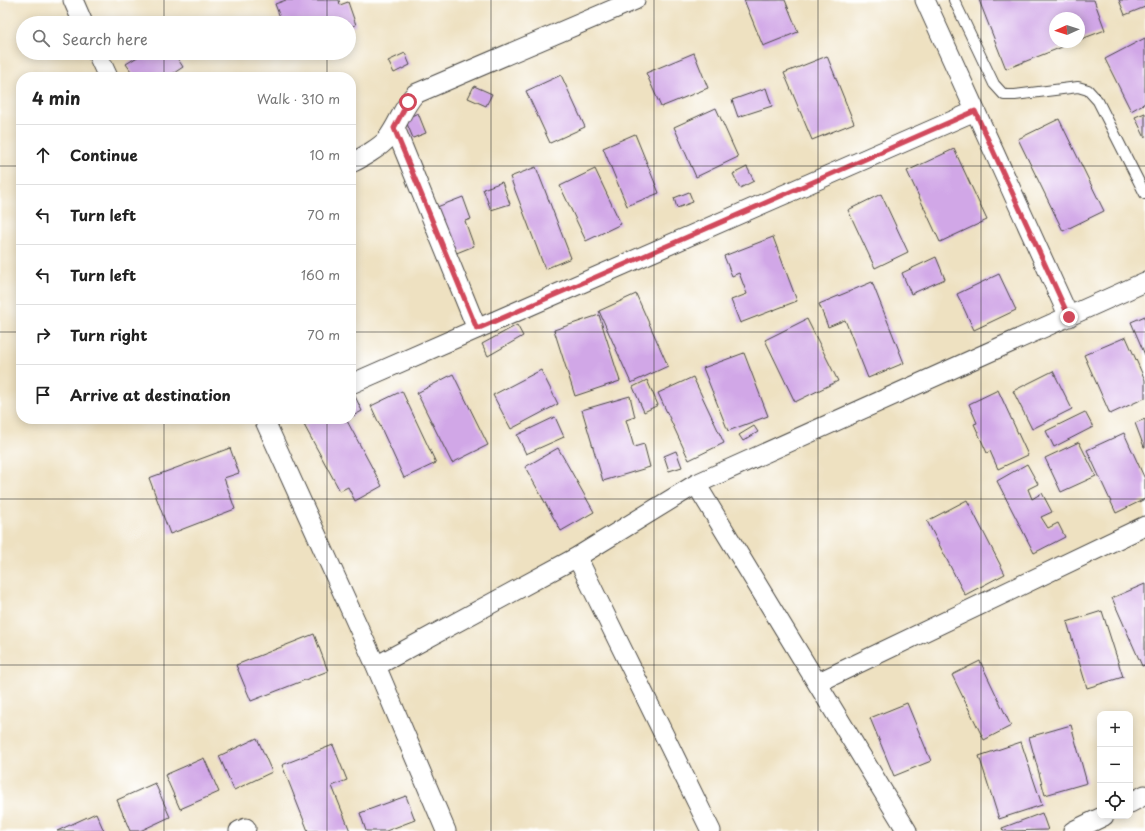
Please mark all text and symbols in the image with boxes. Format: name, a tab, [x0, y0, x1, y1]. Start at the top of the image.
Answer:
north arrow	[1049, 12, 1085, 48]
search box	[16, 16, 356, 60]
icon: search	[30, 27, 52, 49]
text: Search here	[62, 27, 148, 50]
text: 4 min	[32, 85, 80, 111]
text: Walk · 310 m	[257, 89, 340, 108]
route start	[399, 93, 417, 111]
text: Continue	[70, 143, 138, 166]
icon: ahead	[32, 144, 54, 166]
text: 10 m	[310, 145, 340, 164]
text: Turn left	[70, 203, 136, 226]
icon: left	[32, 204, 54, 226]
text: 70 m	[307, 205, 340, 224]
text: Turn left	[70, 263, 136, 286]
icon: left	[32, 264, 54, 286]
text: 160 m	[301, 265, 340, 284]
route end	[1060, 308, 1078, 326]
text: Turn right	[70, 323, 147, 346]
icon: right	[32, 324, 54, 346]
text: 70 m	[307, 325, 340, 344]
text: Arrive at destination	[70, 383, 231, 406]
icon: arrive	[32, 384, 54, 406]
map controls	[1097, 711, 1133, 819]
button: +	[1097, 711, 1133, 747]
button: −	[1097, 747, 1133, 783]
button: locate	[1097, 783, 1133, 819]

